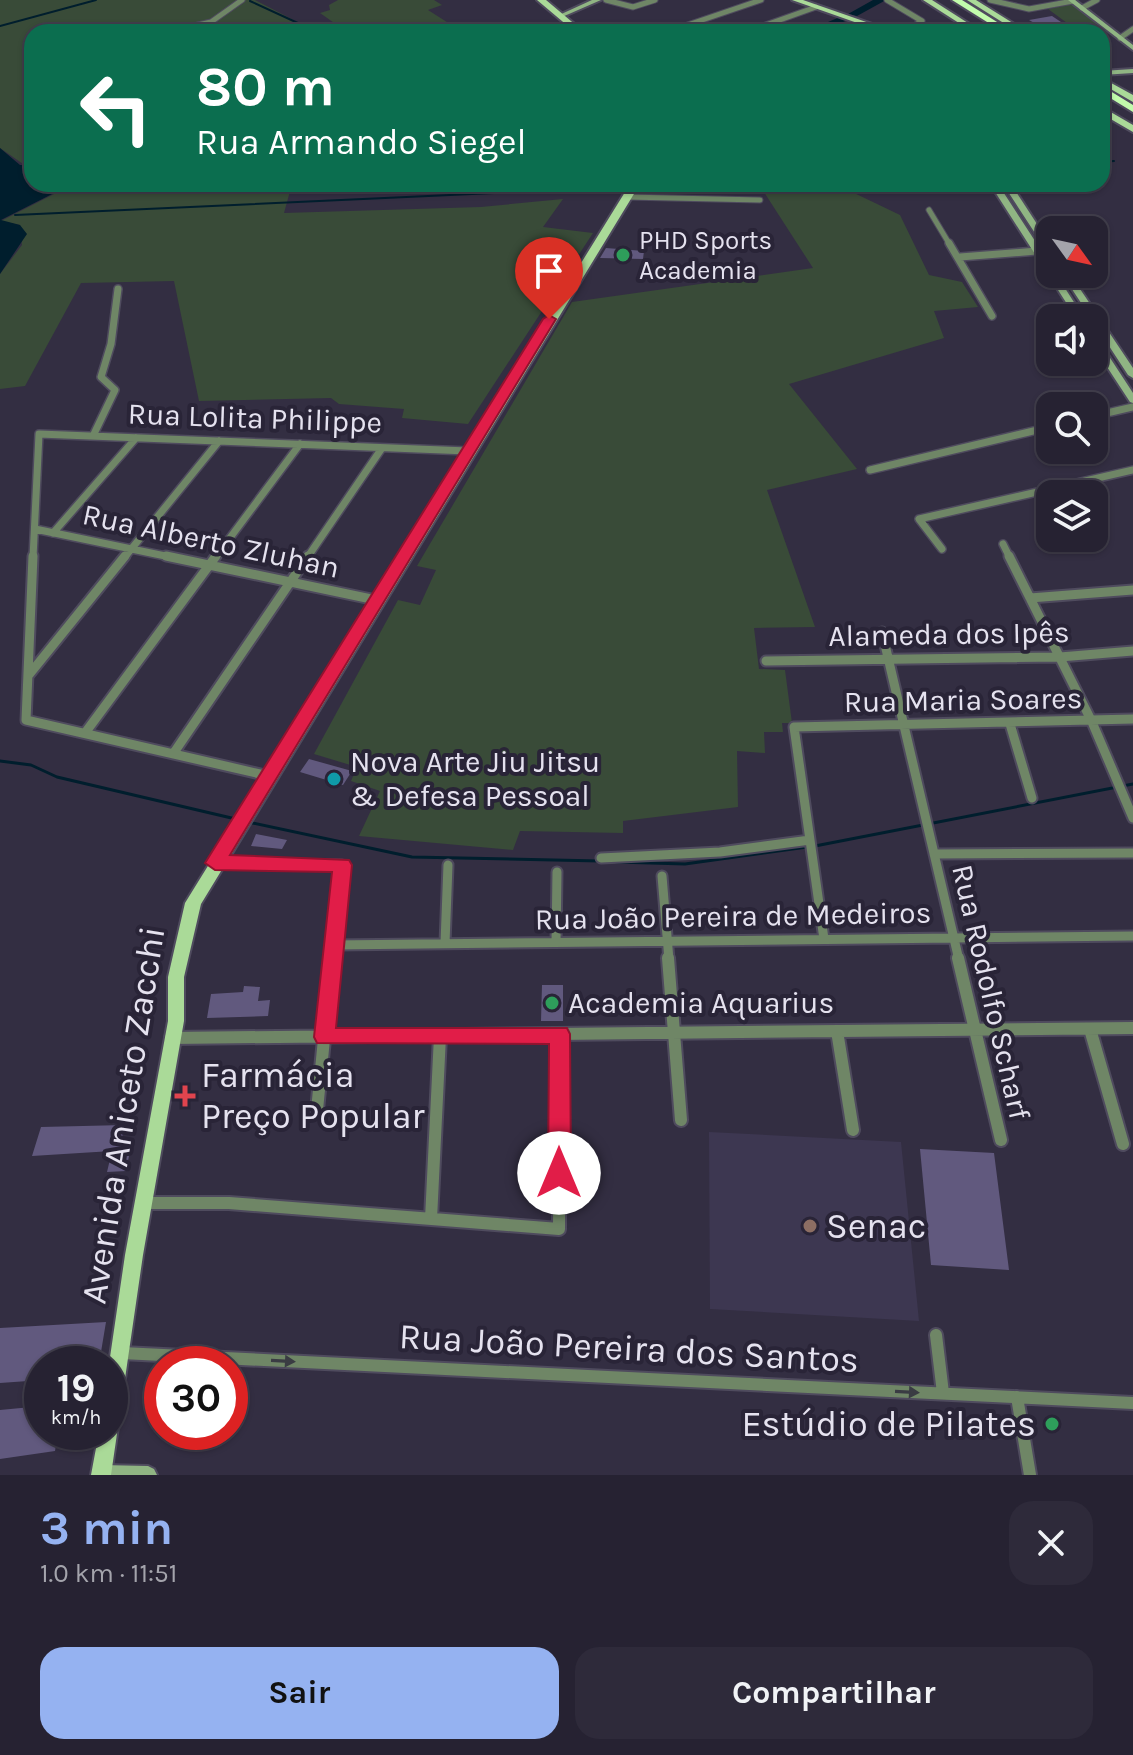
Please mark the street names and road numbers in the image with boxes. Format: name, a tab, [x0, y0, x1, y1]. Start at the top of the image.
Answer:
street label: Rua Lolita Philippe	[127, 396, 383, 440]
street label: Rua Alberto Zluhan	[79, 496, 343, 586]
street label: Alameda dos Ipês	[828, 614, 1070, 654]
street label: Rua Maria Soares	[843, 680, 1083, 720]
street label: Rua Rodolfo Scharf	[944, 861, 1038, 1124]
street label: Rua João Pereira de Medeiros	[534, 895, 932, 937]
street label: Avenida Aniceto Zacchi	[72, 923, 174, 1307]
street label: Rua João Pereira dos Santos	[398, 1315, 860, 1381]

